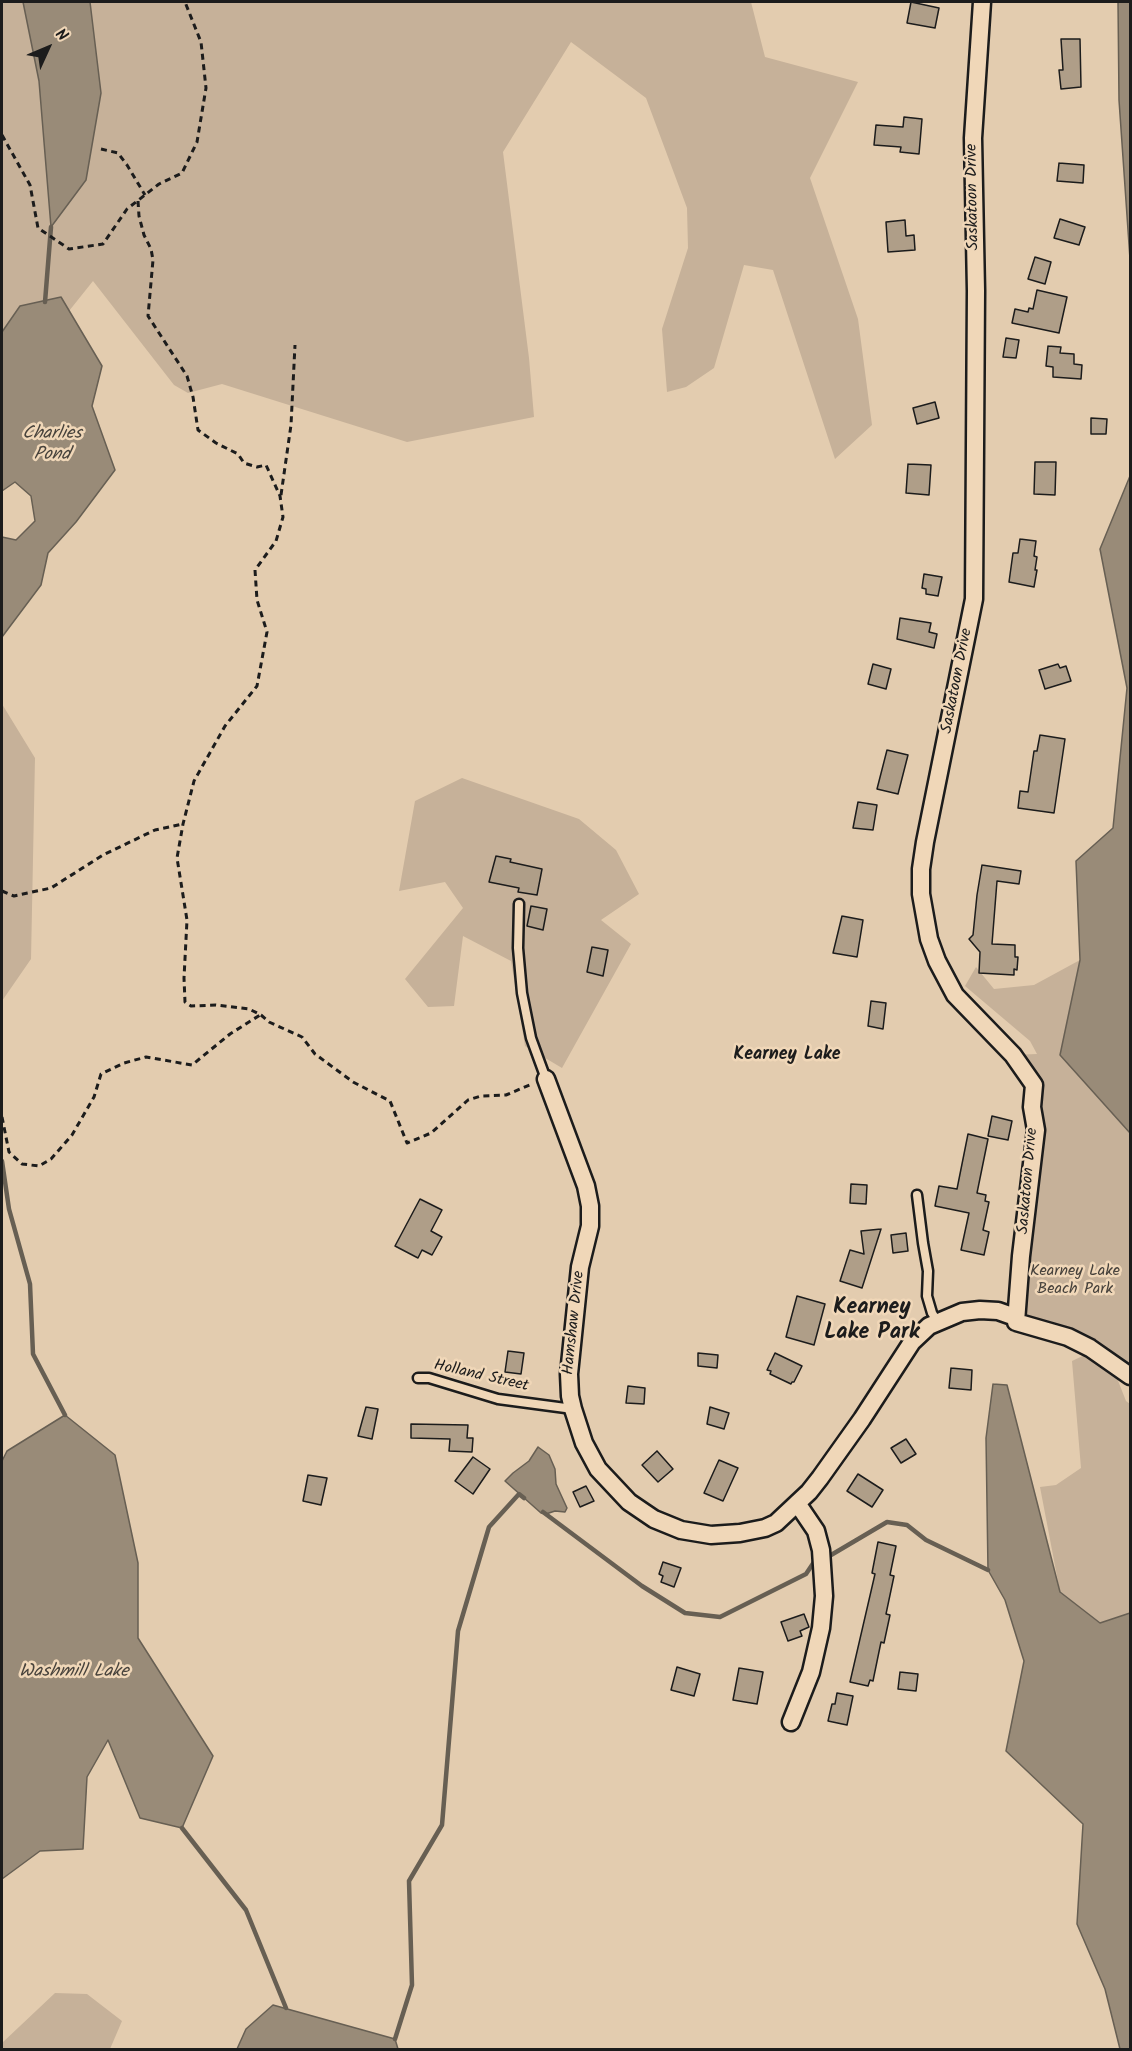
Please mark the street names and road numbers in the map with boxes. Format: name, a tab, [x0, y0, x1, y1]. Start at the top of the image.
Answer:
street label: Saskatoon Drive	[963, 143, 985, 251]
street label: Saskatoon Drive	[938, 627, 978, 735]
street label: Saskatoon Drive	[1015, 1127, 1043, 1235]
street label: Hamshaw Drive	[560, 1270, 590, 1376]
street label: Holland Street	[432, 1357, 530, 1397]

